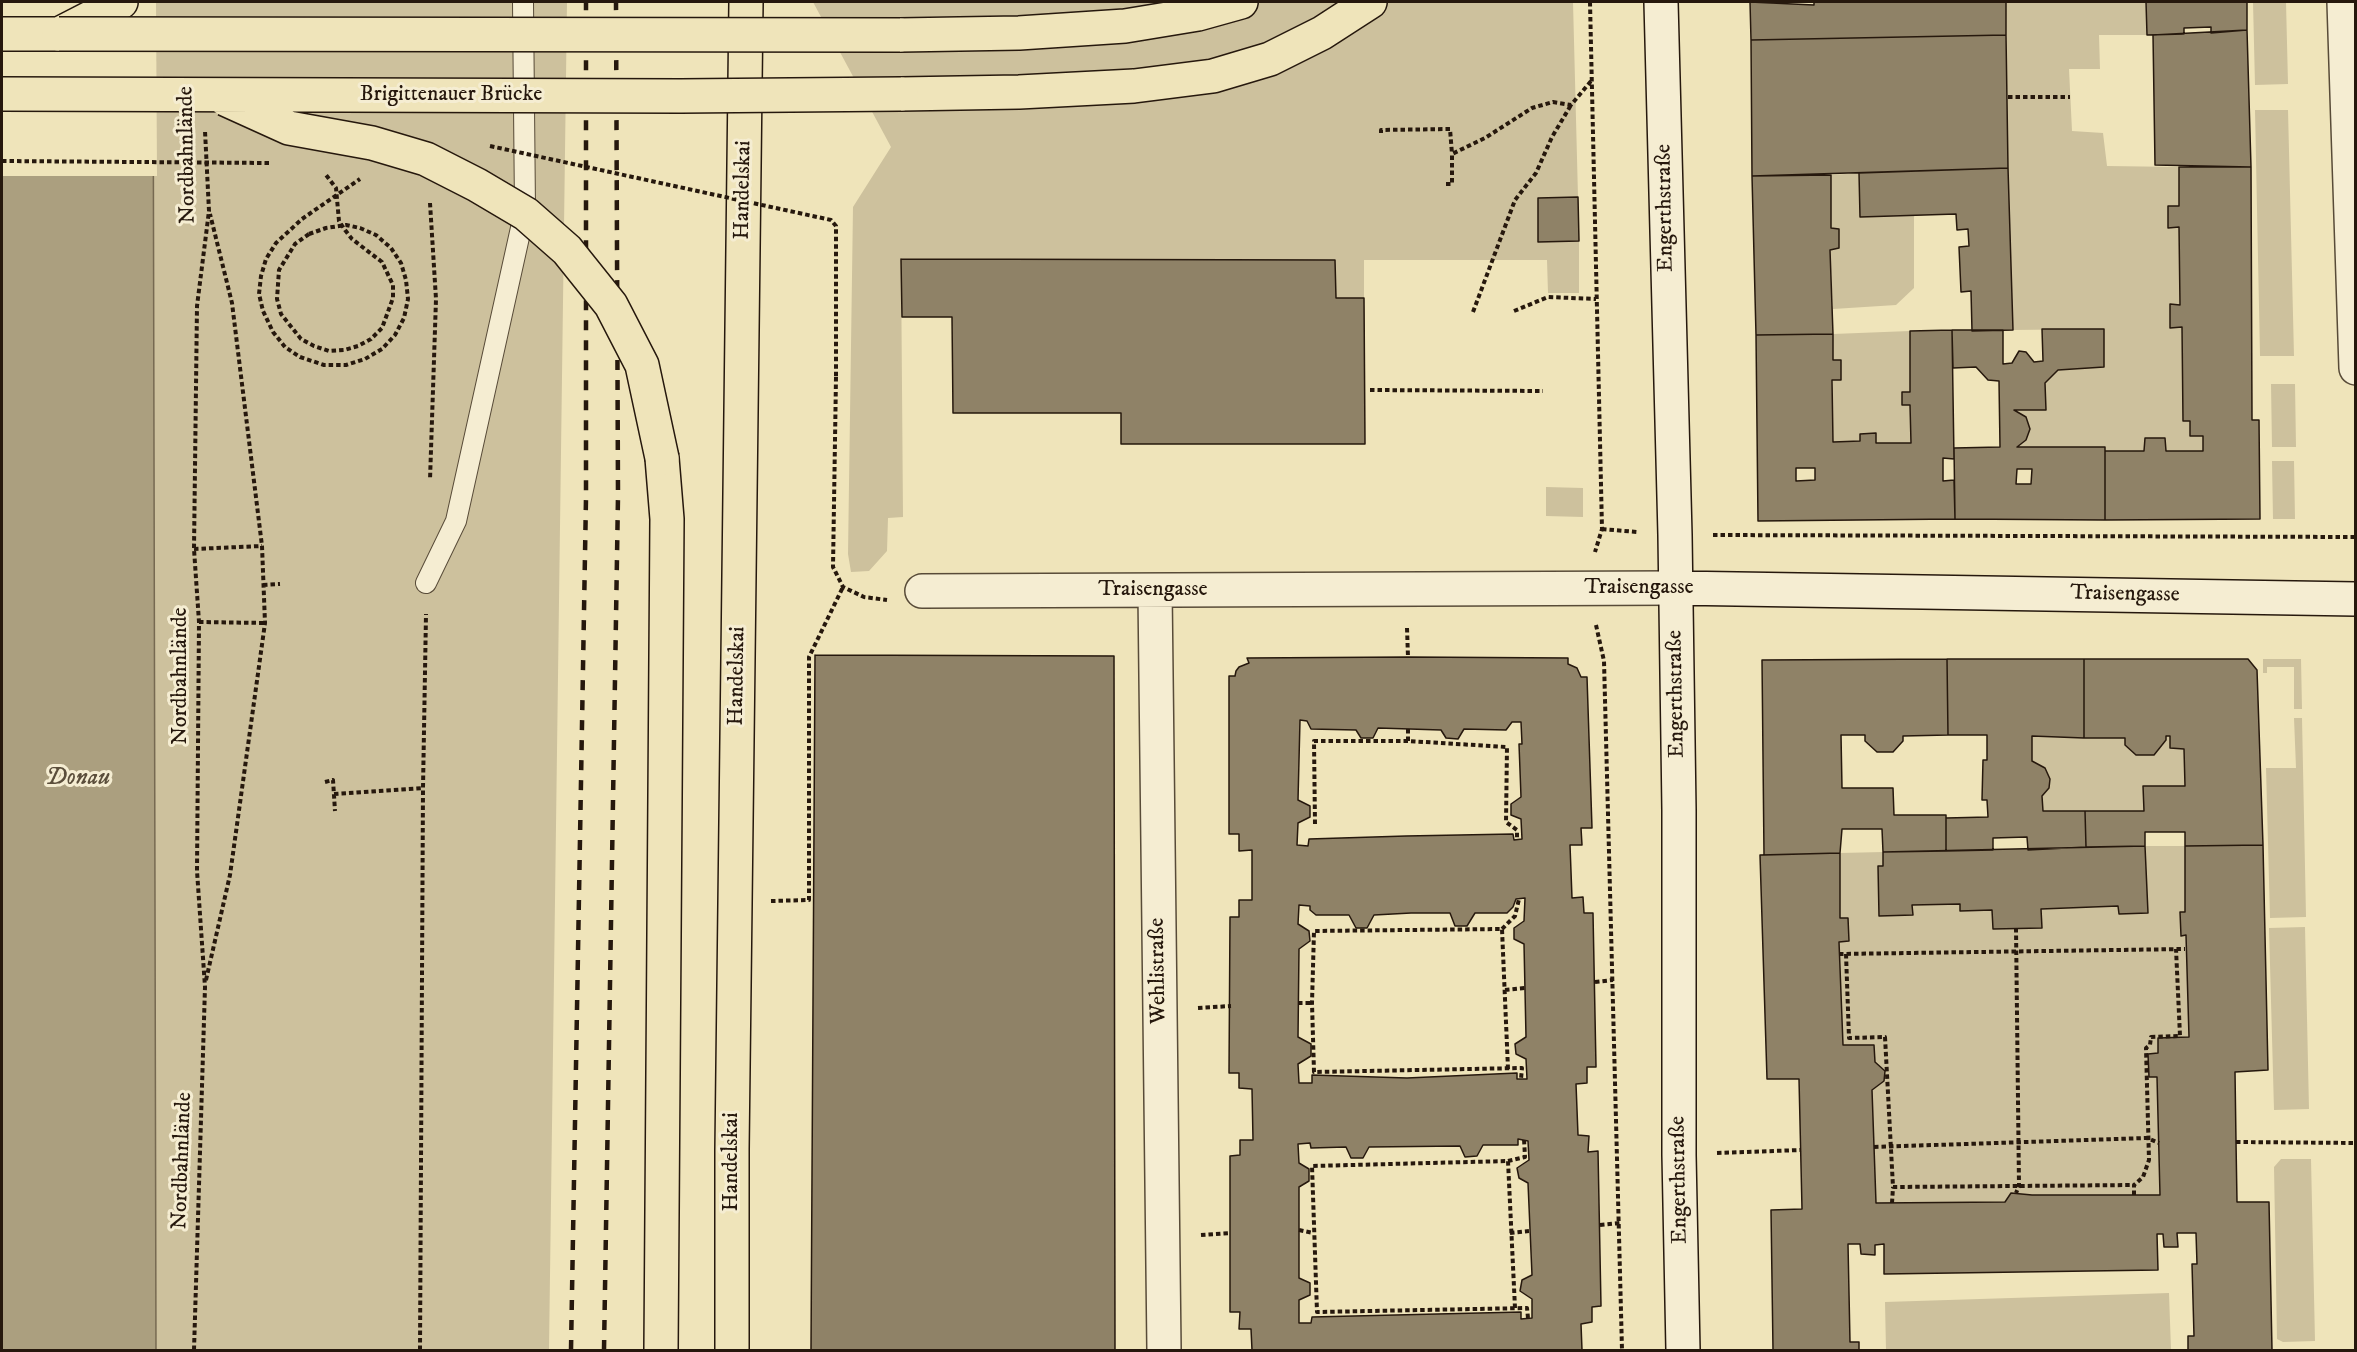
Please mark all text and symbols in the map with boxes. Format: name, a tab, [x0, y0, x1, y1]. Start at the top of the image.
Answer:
street label: Brigittenauer Brücke	[360, 82, 542, 108]
street label: Nordbahnlände	[174, 86, 202, 224]
street label: Handelskai	[730, 140, 758, 240]
street label: Engerthstraße	[1652, 144, 1680, 272]
street label: Traisengasse	[1584, 575, 1694, 601]
street label: Traisengasse	[1098, 577, 1208, 603]
street label: Traisengasse	[2070, 581, 2180, 609]
street label: Nordbahnlände	[168, 607, 194, 745]
street label: Handelskai	[724, 626, 752, 726]
street label: Engerthstraße	[1663, 630, 1691, 758]
water label: Donau	[46, 765, 110, 793]
street label: Wehlistraße	[1145, 918, 1173, 1024]
street label: Nordbahnlände	[167, 1092, 199, 1230]
street label: Handelskai	[719, 1112, 745, 1212]
street label: Engerthstraße	[1666, 1116, 1694, 1244]

